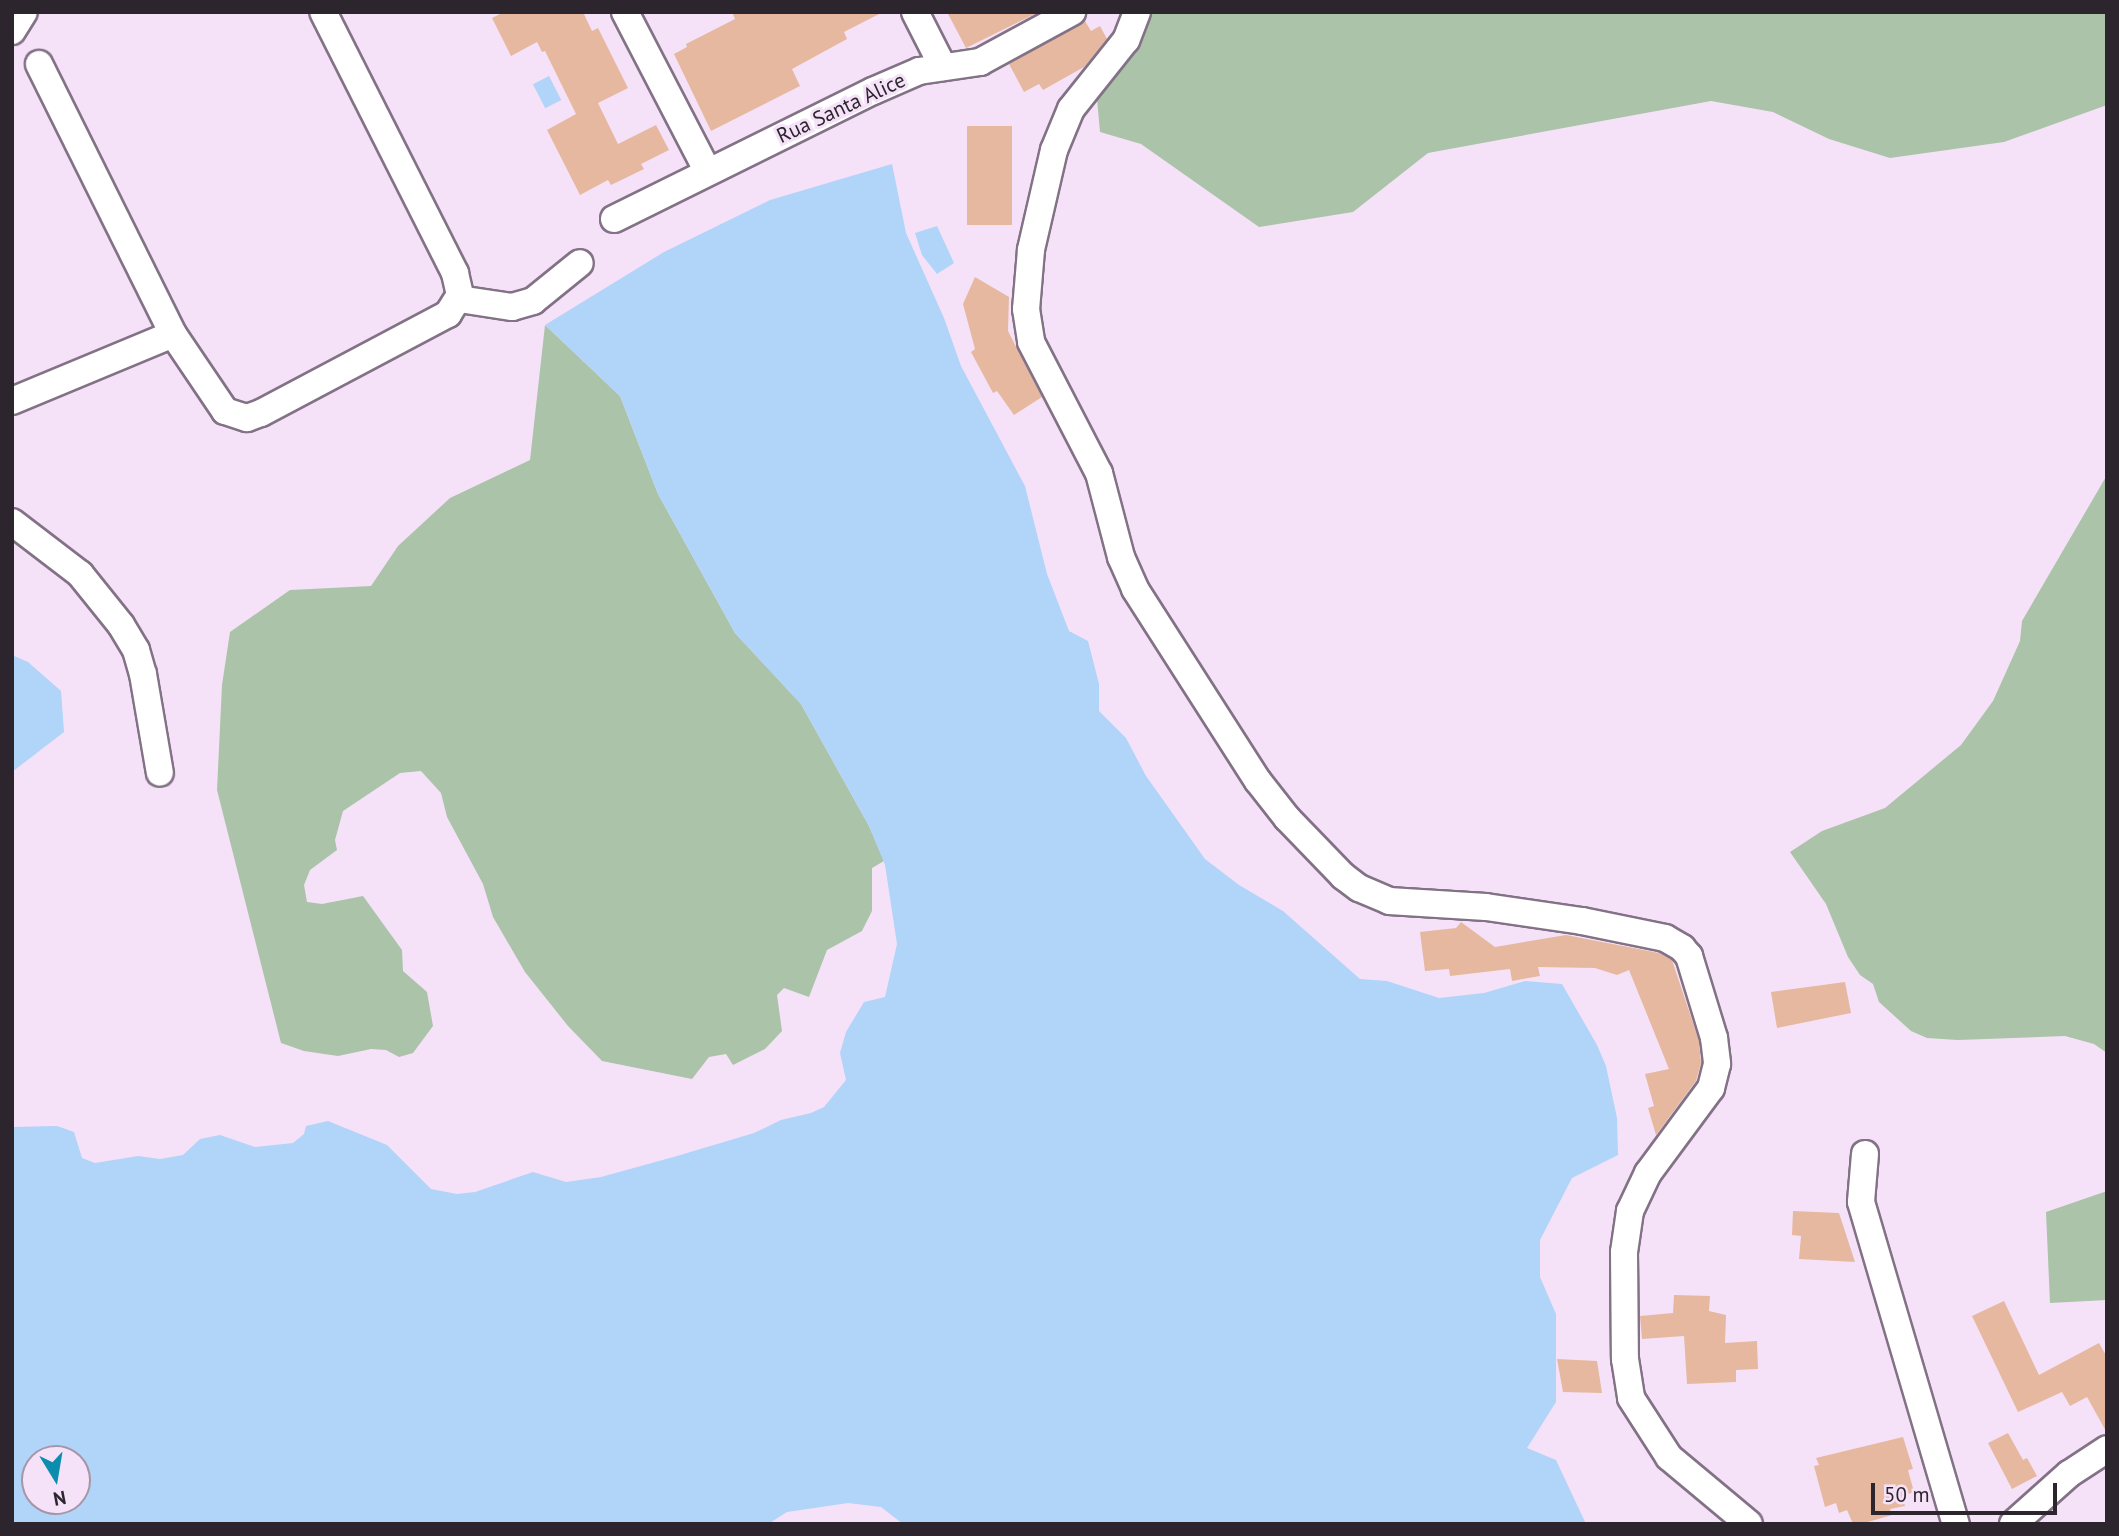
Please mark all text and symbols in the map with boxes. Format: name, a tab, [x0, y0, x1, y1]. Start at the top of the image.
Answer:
street label: Rua Santa Alice	[772, 67, 910, 149]
north arrow	[21, 1445, 91, 1515]
scale bar	[1874, 1470, 2060, 1514]
text: 50 m	[1884, 1481, 1930, 1508]
text: N	[51, 1486, 68, 1512]

